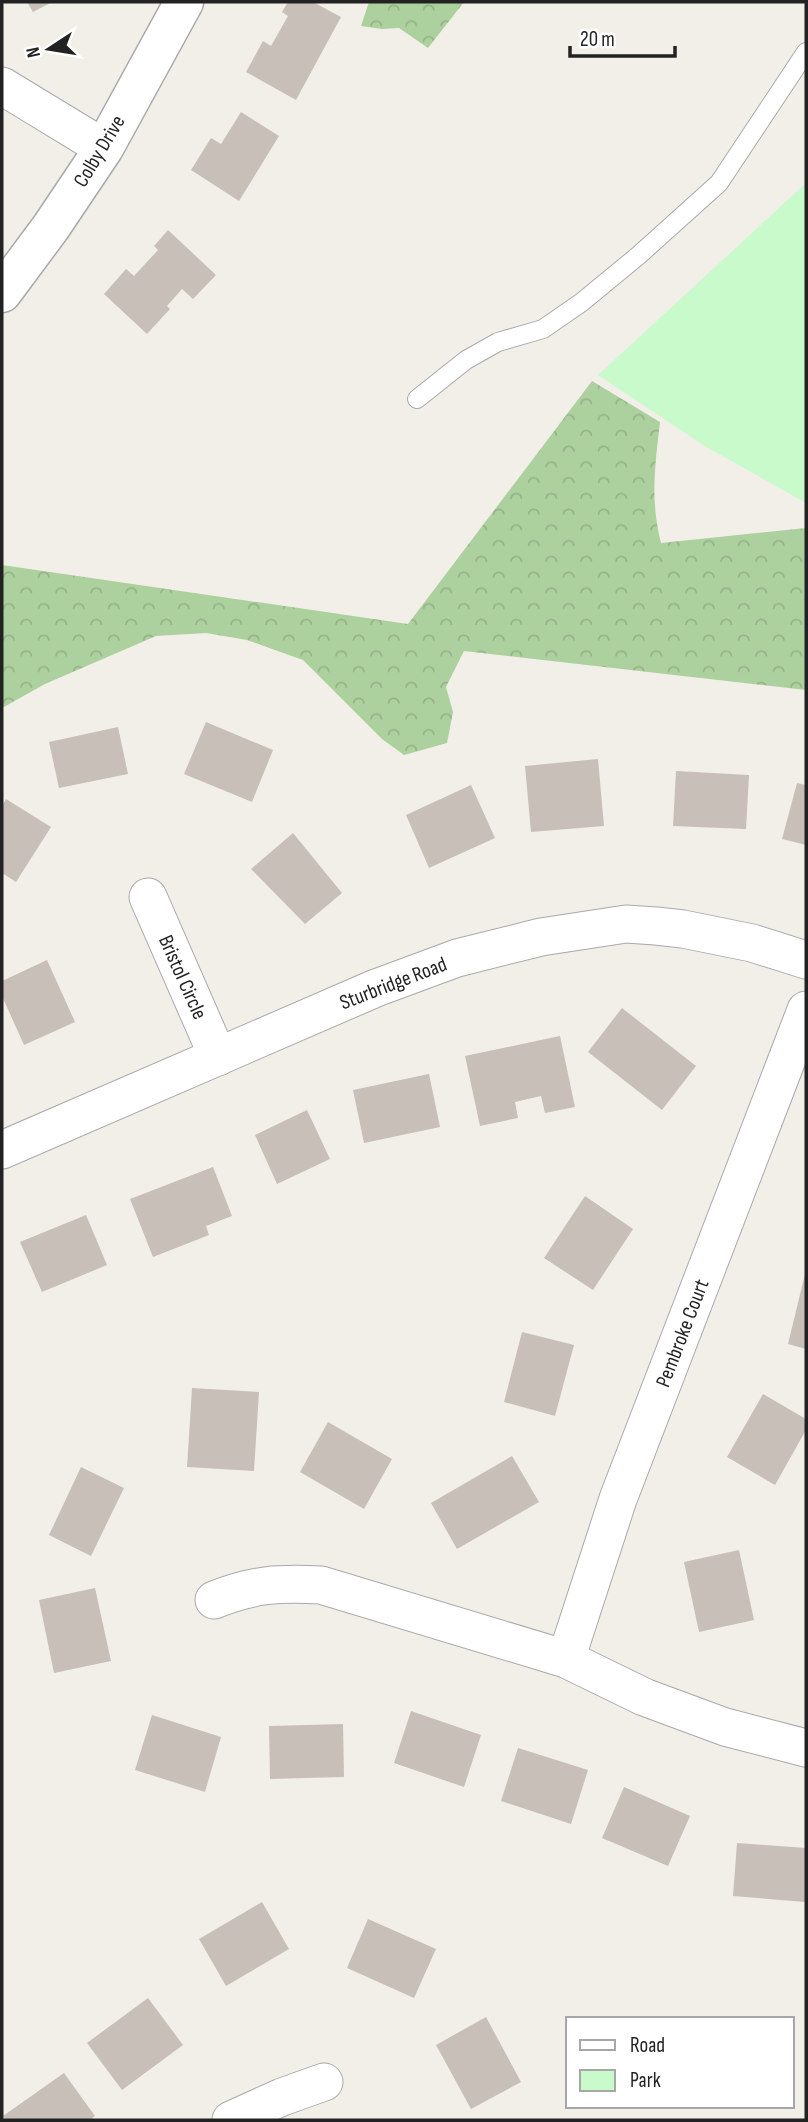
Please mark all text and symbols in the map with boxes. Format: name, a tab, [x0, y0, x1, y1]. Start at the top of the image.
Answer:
north arrow	[14, 14, 84, 84]
scale bar	[570, 14, 675, 58]
text: 20 m	[580, 27, 615, 52]
text: N	[22, 45, 46, 60]
street label: Colby Drive	[68, 111, 131, 192]
street label: Bristol Circle	[153, 931, 212, 1023]
street label: Sturbridge Road	[336, 952, 450, 1015]
street label: Pembroke Court	[650, 1276, 714, 1391]
legend	[566, 2017, 794, 2108]
text: Road	[630, 2033, 665, 2058]
text: Park	[630, 2068, 661, 2093]

